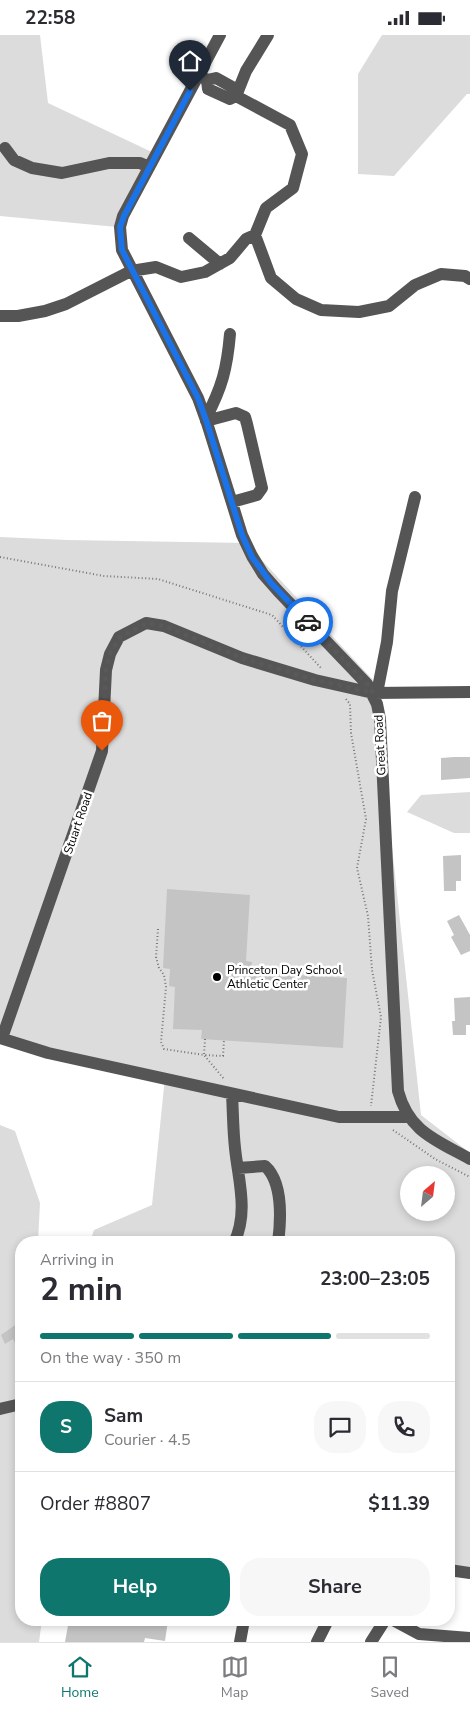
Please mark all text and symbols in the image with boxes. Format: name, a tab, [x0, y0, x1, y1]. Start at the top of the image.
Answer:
text: 22:58	[25, 5, 75, 31]
pin	[169, 40, 211, 91]
icon: home	[176, 47, 204, 75]
courier	[283, 597, 333, 647]
icon: car	[294, 608, 322, 636]
pin	[81, 700, 123, 751]
icon: bag	[88, 707, 116, 735]
street label: Great Road	[370, 714, 390, 776]
street label: Stuart Road	[60, 790, 96, 856]
place label: Princeton Day School Athletic Center	[227, 962, 342, 992]
marker: Princeton Day School Athletic Center	[211, 971, 223, 983]
north arrow	[400, 1166, 455, 1221]
map controls	[400, 1166, 455, 1221]
text: Arriving in	[40, 1249, 114, 1271]
text: 23:00–23:05	[320, 1266, 430, 1292]
text: 2 min	[40, 1268, 123, 1311]
text: On the way · 350 m	[40, 1347, 181, 1369]
button: chat	[314, 1401, 366, 1453]
button: phone	[378, 1401, 430, 1453]
text: Sam	[104, 1403, 143, 1429]
text: S	[60, 1414, 72, 1440]
text: Courier · 4.5	[104, 1429, 190, 1451]
text: Order #8807	[40, 1491, 151, 1517]
text: $11.39	[368, 1491, 430, 1517]
button: Help	[40, 1558, 230, 1616]
button: Share	[240, 1558, 430, 1616]
tab: Home	[61, 1653, 99, 1702]
tab: Map	[221, 1653, 249, 1702]
tab: Saved	[370, 1653, 409, 1702]

